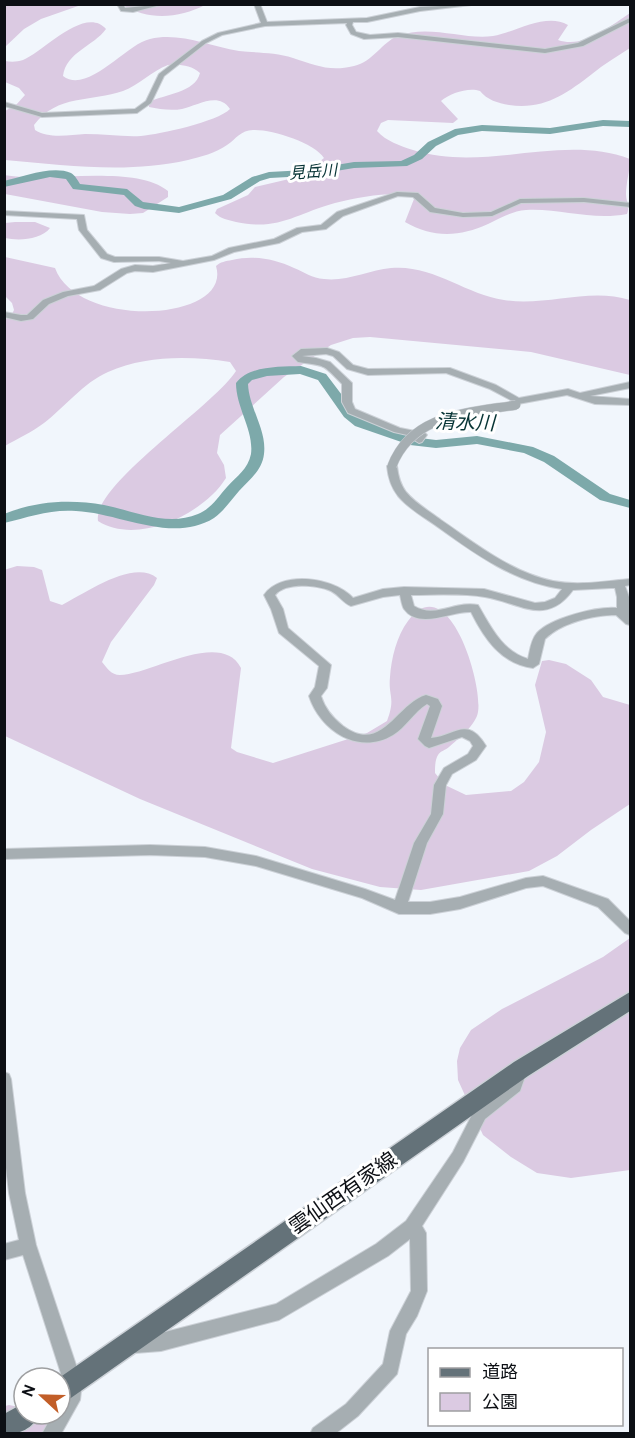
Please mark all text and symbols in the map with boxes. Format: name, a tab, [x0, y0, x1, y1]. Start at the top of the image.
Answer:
water label: 見岳川	[288, 161, 340, 185]
water label: 清水川	[434, 410, 497, 438]
street label: 雲仙西有家線	[285, 1147, 403, 1241]
legend	[428, 1348, 623, 1426]
text: 道路	[482, 1362, 518, 1385]
north arrow	[12, 1366, 72, 1426]
text: N	[19, 1382, 41, 1400]
text: 公園	[482, 1392, 518, 1415]

